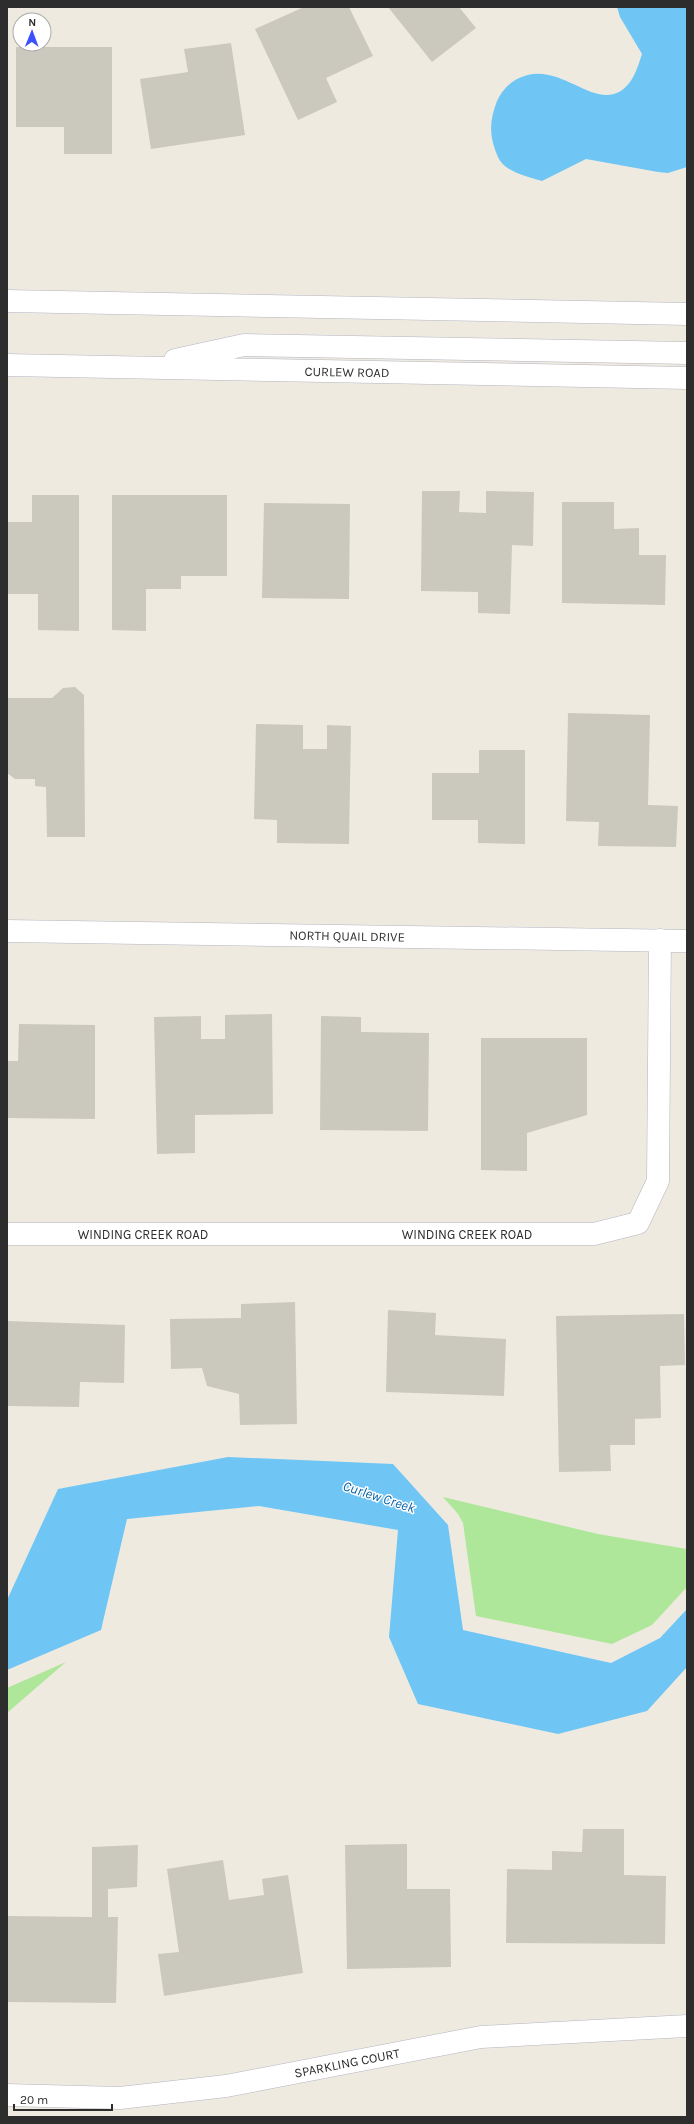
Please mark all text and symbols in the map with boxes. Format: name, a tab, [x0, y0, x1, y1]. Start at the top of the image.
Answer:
north arrow	[12, 12, 52, 52]
text: N	[28, 16, 36, 29]
street label: CURLEW ROAD	[304, 364, 390, 380]
street label: NORTH QUAIL DRIVE	[289, 927, 405, 945]
street label: WINDING CREEK ROAD	[78, 1227, 208, 1242]
street label: WINDING CREEK ROAD	[402, 1227, 532, 1242]
water label: Curlew Creek	[341, 1477, 418, 1517]
street label: SPARKLING COURT	[293, 2045, 402, 2081]
scale bar	[14, 2086, 112, 2112]
text: 20 m	[20, 2093, 48, 2107]

